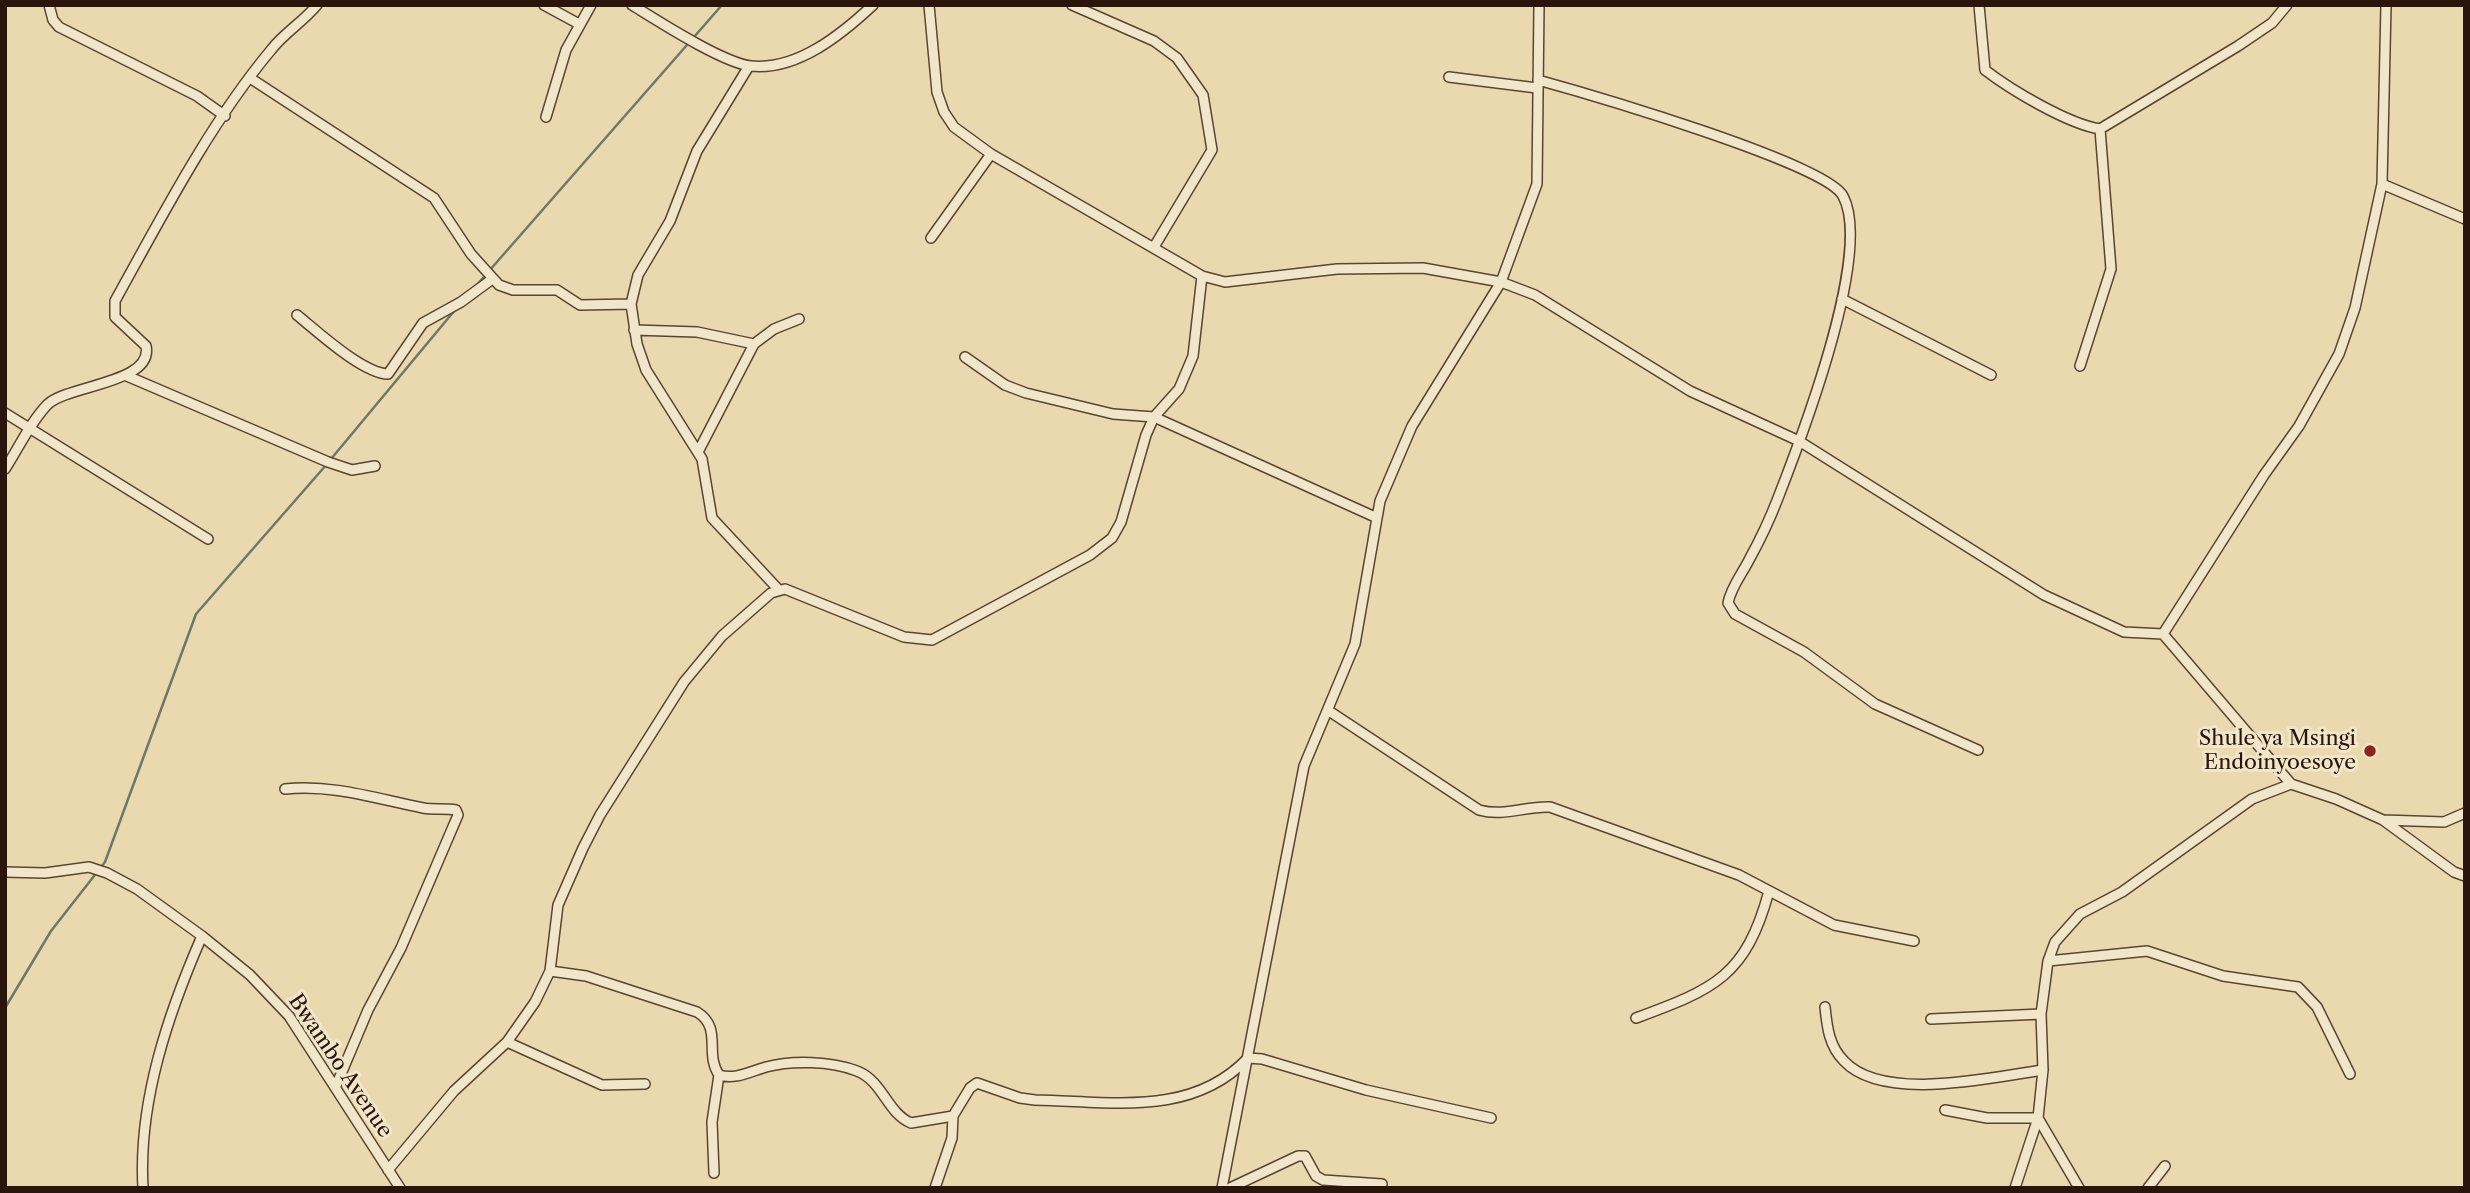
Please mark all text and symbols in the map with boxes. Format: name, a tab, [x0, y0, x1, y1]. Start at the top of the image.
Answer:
place label: Shule ya Msingi Endoinyoesoye	[2199, 726, 2356, 776]
marker: Shule ya Msingi Endoinyoesoye	[2362, 743, 2378, 759]
street label: Bwambo Avenue	[283, 989, 397, 1143]

